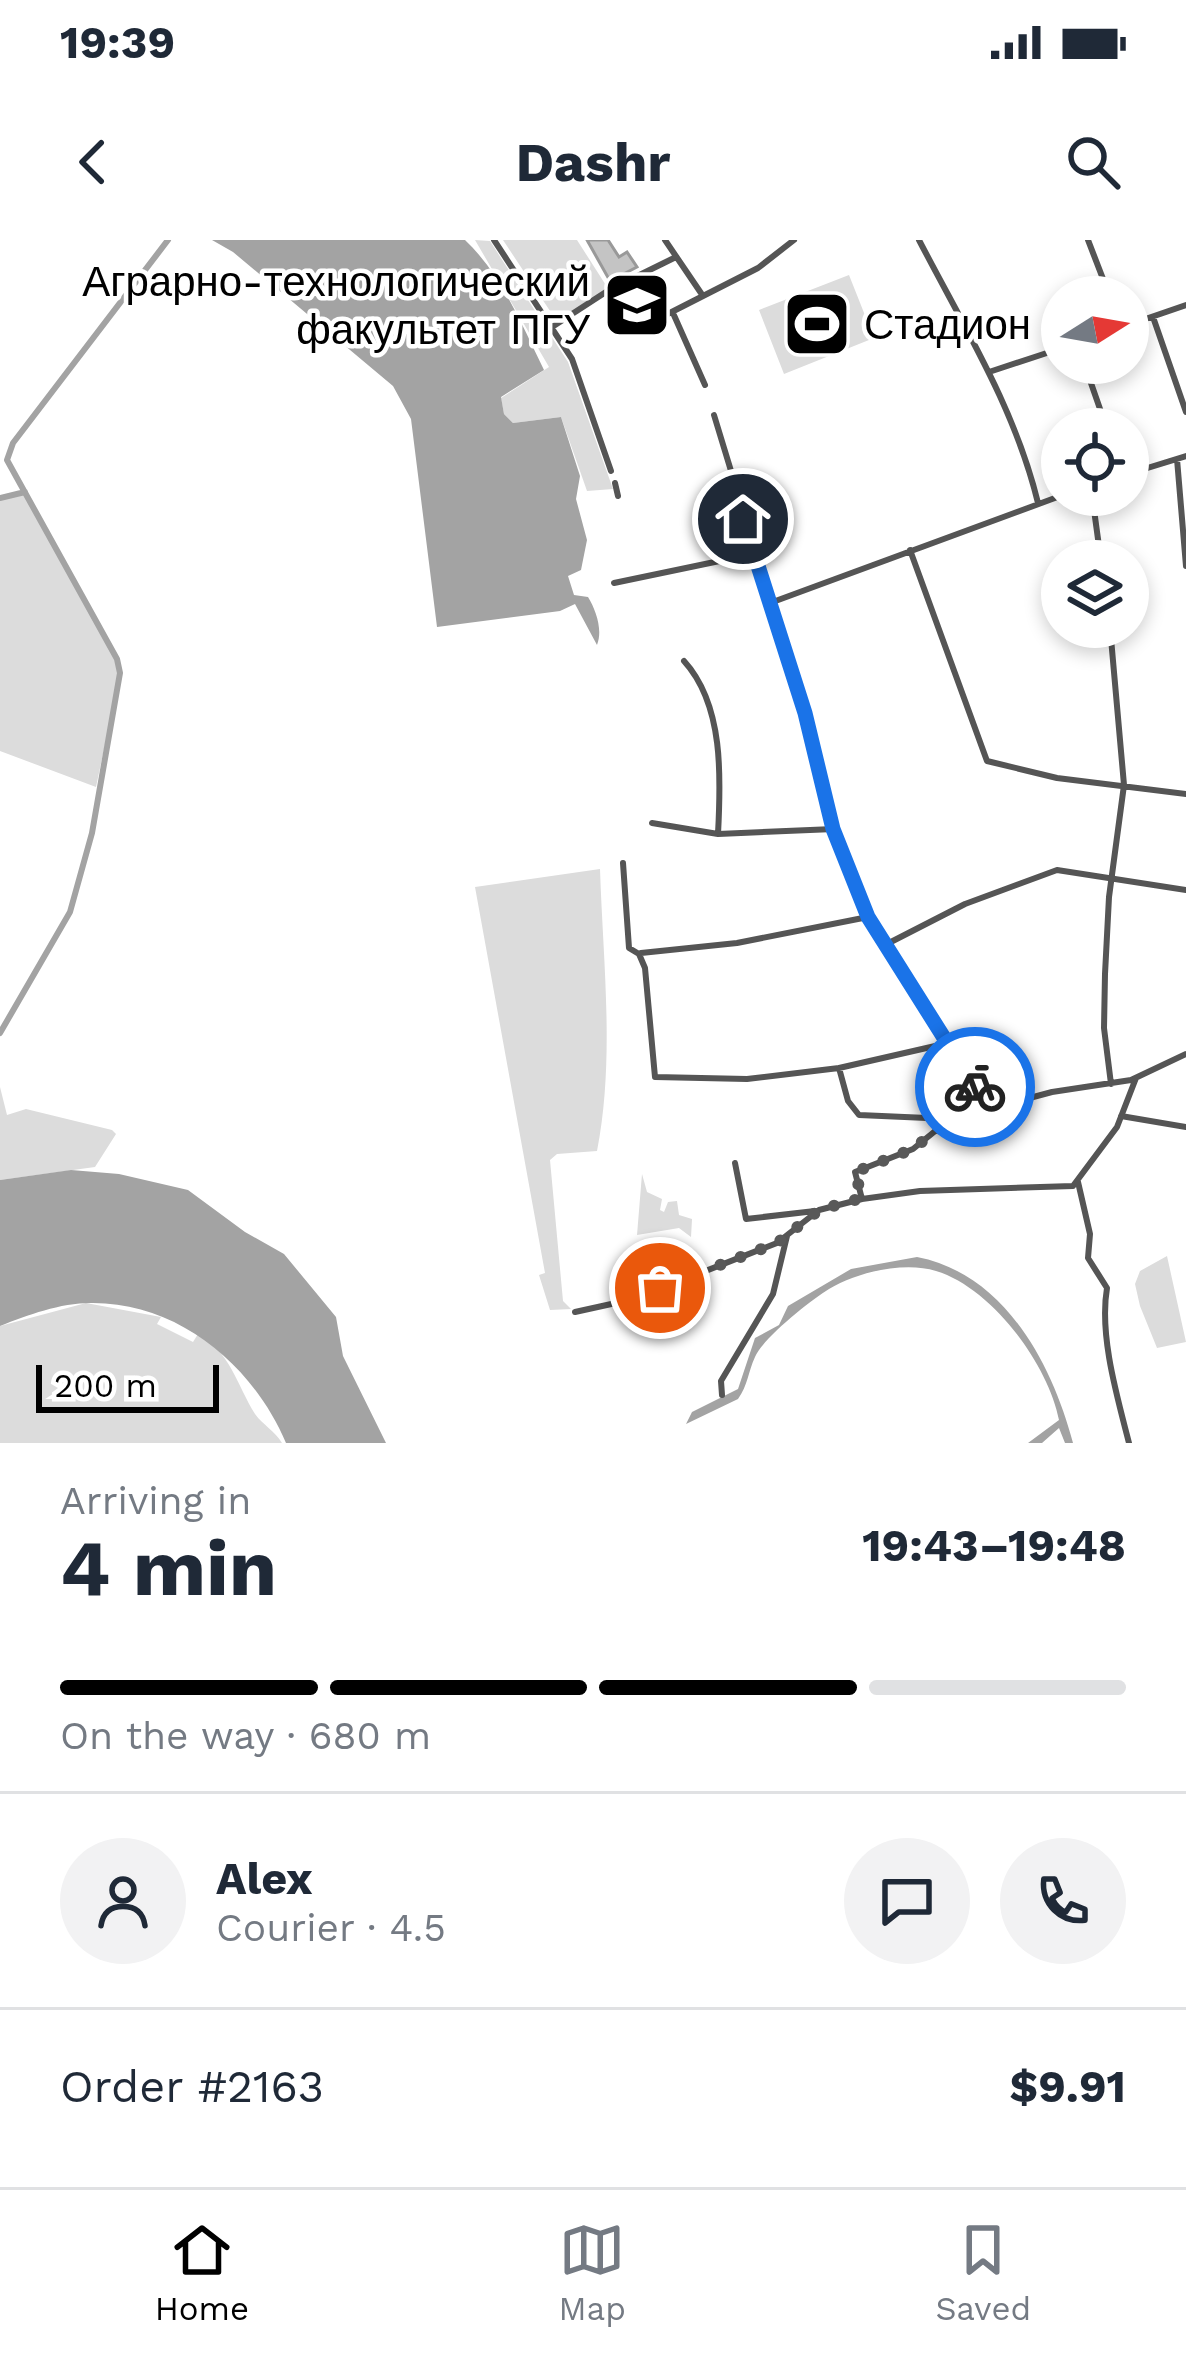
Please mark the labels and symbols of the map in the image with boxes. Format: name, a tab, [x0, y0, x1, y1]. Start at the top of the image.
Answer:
place label: Аграрно-технологический факультет ПГУ	[82, 257, 590, 354]
school or university icon: Аграрно-технологический факультет ПГУ	[602, 270, 672, 340]
north arrow	[1041, 276, 1149, 384]
sports icon: Стадион	[782, 289, 852, 359]
place label: Стадион	[864, 300, 1031, 349]
pin	[692, 468, 794, 570]
courier	[915, 1027, 1035, 1147]
pin	[609, 1237, 711, 1339]
scale bar	[36, 1359, 219, 1412]

